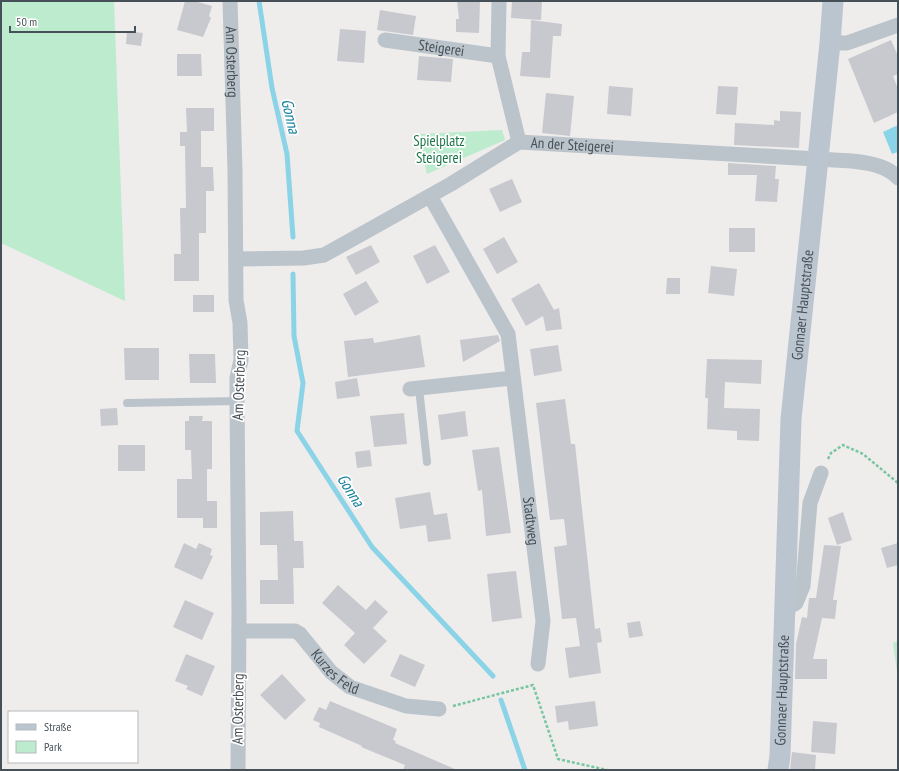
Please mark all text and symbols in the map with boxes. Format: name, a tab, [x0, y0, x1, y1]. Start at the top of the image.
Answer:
scale bar	[10, 8, 135, 34]
text: 50 m	[16, 14, 37, 29]
street label: Am Osterberg	[222, 26, 243, 98]
street label: Steigerei	[417, 35, 466, 60]
water label: Gonna	[277, 97, 305, 137]
park label: Spielplatz Steigerei	[413, 131, 465, 167]
street label: An der Steigerei	[530, 133, 614, 156]
street label: Gonnaer Hauptstraße	[787, 249, 817, 361]
street label: Am Osterberg	[228, 349, 249, 421]
water label: Gonna	[333, 470, 370, 512]
street label: Stadtweg	[519, 496, 544, 546]
street label: Gonnaer Hauptstraße	[770, 635, 793, 746]
street label: Kurzes Feld	[307, 645, 362, 698]
street label: Am Osterberg	[227, 673, 248, 745]
legend	[8, 711, 138, 763]
text: Straße	[44, 719, 71, 734]
text: Park	[44, 739, 62, 754]

